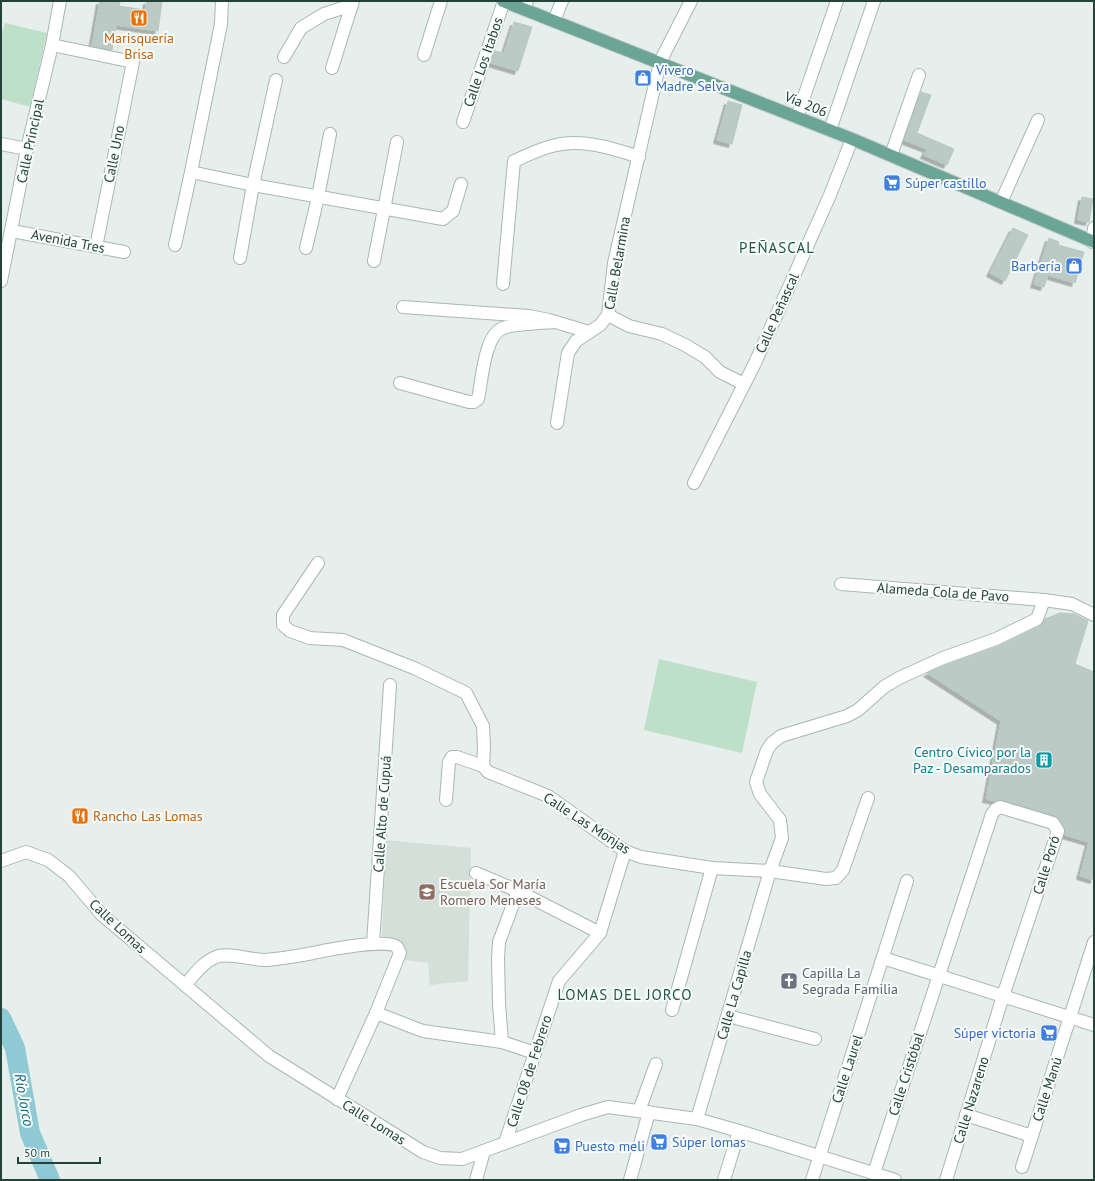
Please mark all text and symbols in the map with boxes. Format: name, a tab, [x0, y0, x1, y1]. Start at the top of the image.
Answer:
restaurant icon: Marisquería Brisa	[129, 8, 149, 28]
street label: Calle Los Itabos	[459, 15, 507, 109]
place label: Marisquería Brisa	[104, 29, 174, 63]
place label: Vivero Madre Selva	[655, 61, 730, 95]
shop icon: Vivero Madre Selva	[633, 68, 653, 88]
street label: Vía 206	[781, 87, 830, 121]
street label: Calle Principal	[12, 97, 48, 185]
street label: Calle Uno	[100, 124, 128, 184]
supermarket icon: Súper castillo	[882, 173, 902, 193]
place label: Súper castillo	[905, 174, 987, 192]
street label: Calle Belarmina	[600, 215, 634, 311]
street label: Avenida Tres	[30, 225, 106, 257]
district label: PEÑASCAL	[739, 238, 815, 257]
shop icon: Barbería	[1064, 256, 1084, 276]
place label: Barbería	[1011, 257, 1061, 275]
street label: Calle Peñascal	[751, 270, 803, 356]
street label: Alameda Cola de Pavo	[876, 578, 1010, 606]
place label: Centro Cívico por la Paz - Desamparados	[913, 743, 1031, 777]
building icon: Centro Cívico por la Paz - Desamparados	[1034, 750, 1054, 770]
street label: Calle Alto de Cupuá	[369, 755, 395, 873]
street label: Calle Las Monjas	[540, 788, 634, 858]
restaurant icon: Rancho Las Lomas	[70, 806, 90, 826]
place label: Rancho Las Lomas	[93, 807, 203, 825]
street label: Calle Poró	[1029, 833, 1063, 897]
place label: Escuela Sor María Romero Meneses	[440, 875, 546, 909]
school or university icon: Escuela Sor María Romero Meneses	[417, 882, 437, 902]
street label: Calle Lomas	[86, 895, 150, 957]
street label: Calle La Capilla	[713, 948, 755, 1042]
place label: Capilla La Segrada Familia	[802, 964, 898, 998]
church icon: Capilla La Segrada Familia	[779, 971, 799, 991]
district label: LOMAS DEL JORCO	[558, 985, 692, 1004]
street label: Calle 08 de Febrero	[502, 1013, 556, 1129]
supermarket icon: Súper victoria	[1039, 1023, 1059, 1043]
place label: Súper victoria	[954, 1024, 1036, 1042]
street label: Calle Cristóbal	[884, 1030, 928, 1118]
street label: Calle Laurel	[827, 1032, 867, 1106]
street label: Calle Nazareno	[949, 1054, 993, 1146]
street label: Calle Manú	[1028, 1054, 1066, 1124]
water label: Río Jorco	[10, 1072, 38, 1128]
street label: Calle Lomas	[339, 1095, 409, 1149]
supermarket icon: Súper lomas	[649, 1132, 669, 1152]
place label: Súper lomas	[672, 1133, 746, 1151]
supermarket icon: Puesto meli	[552, 1136, 572, 1156]
place label: Puesto meli	[575, 1137, 645, 1155]
scale bar	[18, 1139, 100, 1165]
text: 50 m	[24, 1145, 50, 1160]

